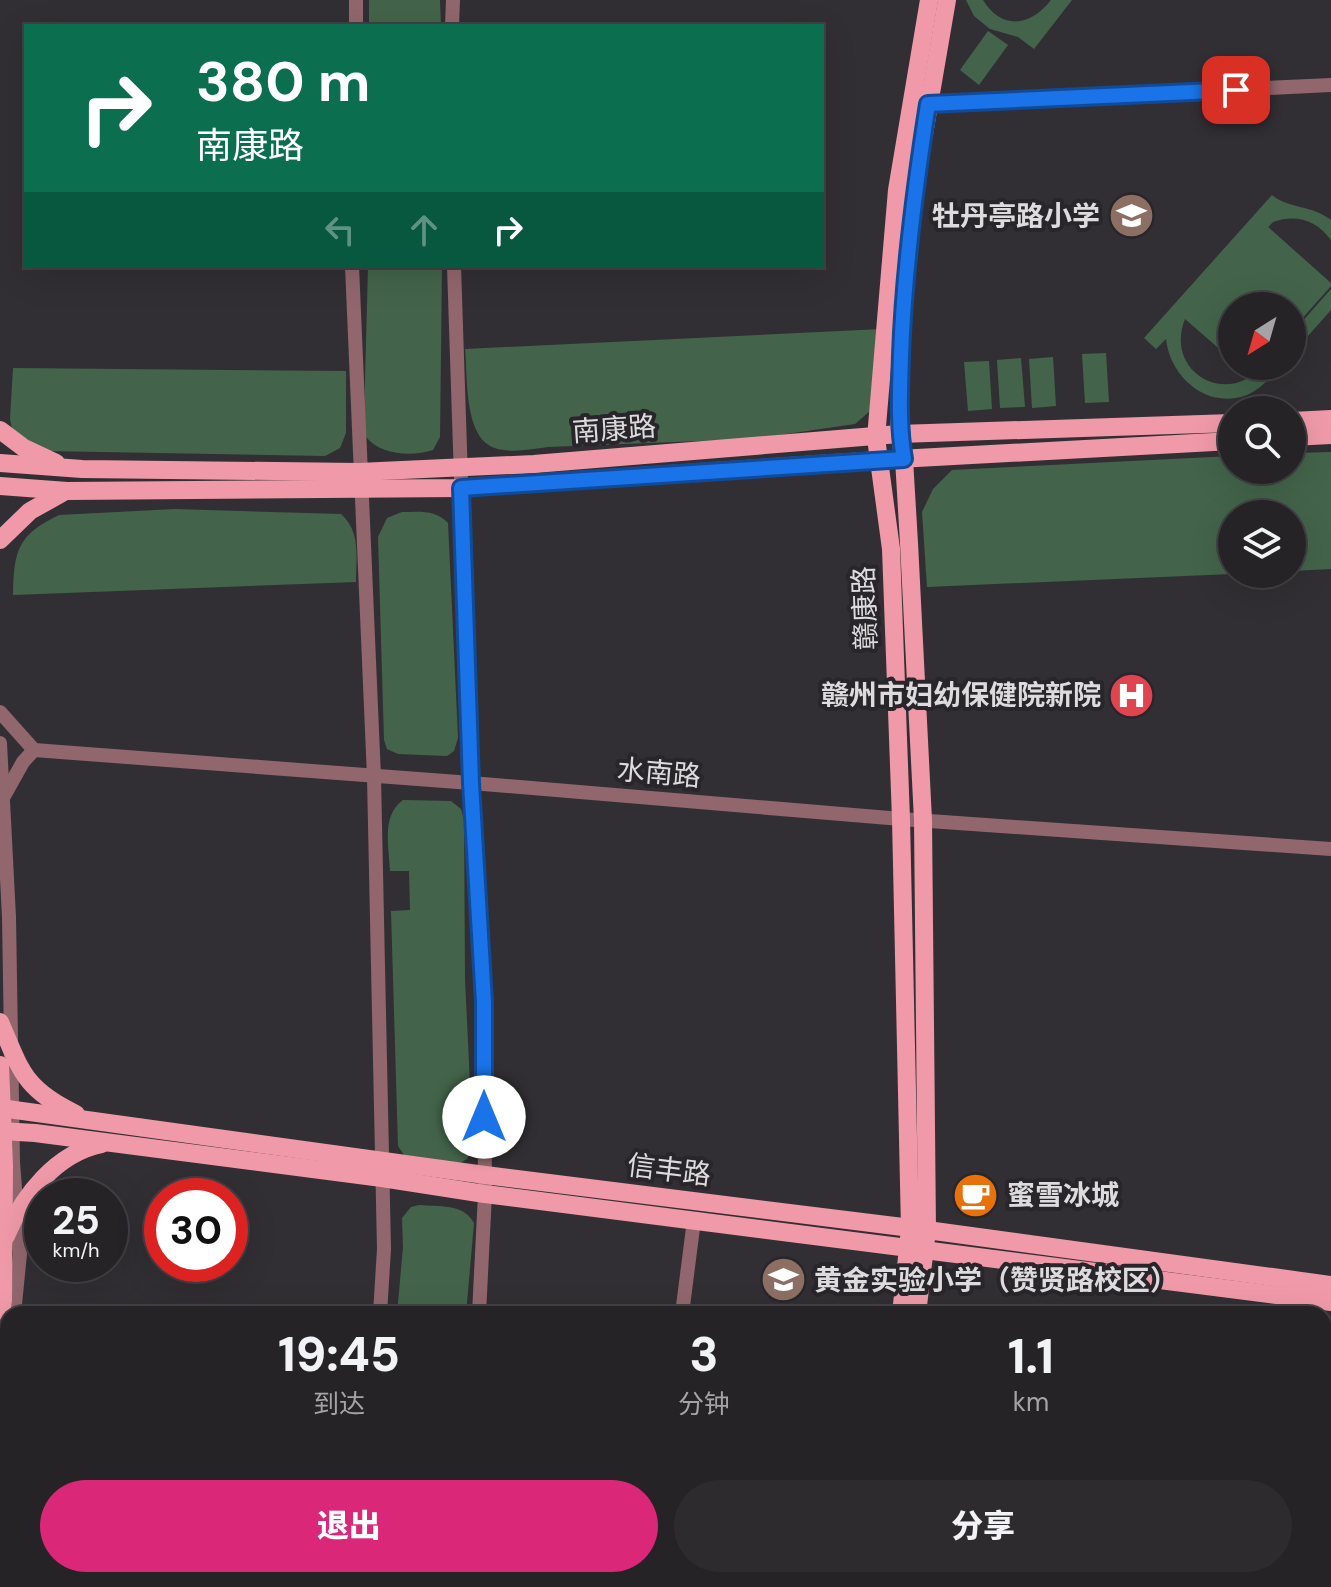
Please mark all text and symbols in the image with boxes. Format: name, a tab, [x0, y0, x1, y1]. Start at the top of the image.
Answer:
text: 380 m	[196, 45, 371, 118]
icon: right	[64, 56, 168, 160]
pin	[1202, 56, 1270, 124]
icon: arrive	[1214, 68, 1258, 112]
text: 南康路	[196, 122, 304, 169]
school or university icon: 牡丹亭路小学	[1107, 192, 1155, 240]
place label: 牡丹亭路小学	[932, 198, 1100, 235]
icon: left	[318, 208, 362, 252]
icon: ahead	[402, 208, 446, 252]
icon: right	[486, 208, 530, 252]
north arrow	[1218, 292, 1306, 380]
map controls	[1218, 292, 1306, 588]
button: search	[1218, 396, 1306, 484]
street label: 南康路	[571, 408, 657, 450]
button: layers	[1218, 500, 1306, 588]
street label: 赣康路	[845, 565, 885, 651]
hospital icon: 赣州市妇幼保健院新院	[1108, 671, 1156, 719]
place label: 赣州市妇幼保健院新院	[821, 677, 1101, 714]
street label: 水南路	[616, 751, 702, 795]
position arrow	[442, 1075, 526, 1159]
street label: 信丰路	[625, 1147, 713, 1193]
cafe icon: 蜜雪冰城	[952, 1171, 1000, 1219]
place label: 蜜雪冰城	[1007, 1177, 1119, 1214]
speed limit sign: 30	[144, 1178, 248, 1282]
text: 25	[52, 1194, 100, 1246]
text: km/h	[52, 1237, 100, 1263]
school or university icon: 黄金实验小学（赞贤路校区）	[759, 1256, 807, 1304]
place label: 黄金实验小学（赞贤路校区）	[814, 1262, 1178, 1299]
text: 19:45	[278, 1323, 400, 1386]
text: 3	[689, 1323, 718, 1386]
text: 1.1	[1008, 1325, 1054, 1388]
text: km	[1013, 1385, 1049, 1419]
text: 到达	[313, 1387, 365, 1421]
text: 分钟	[678, 1387, 730, 1421]
button: 退出	[40, 1480, 658, 1572]
button: 分享	[674, 1480, 1292, 1572]

